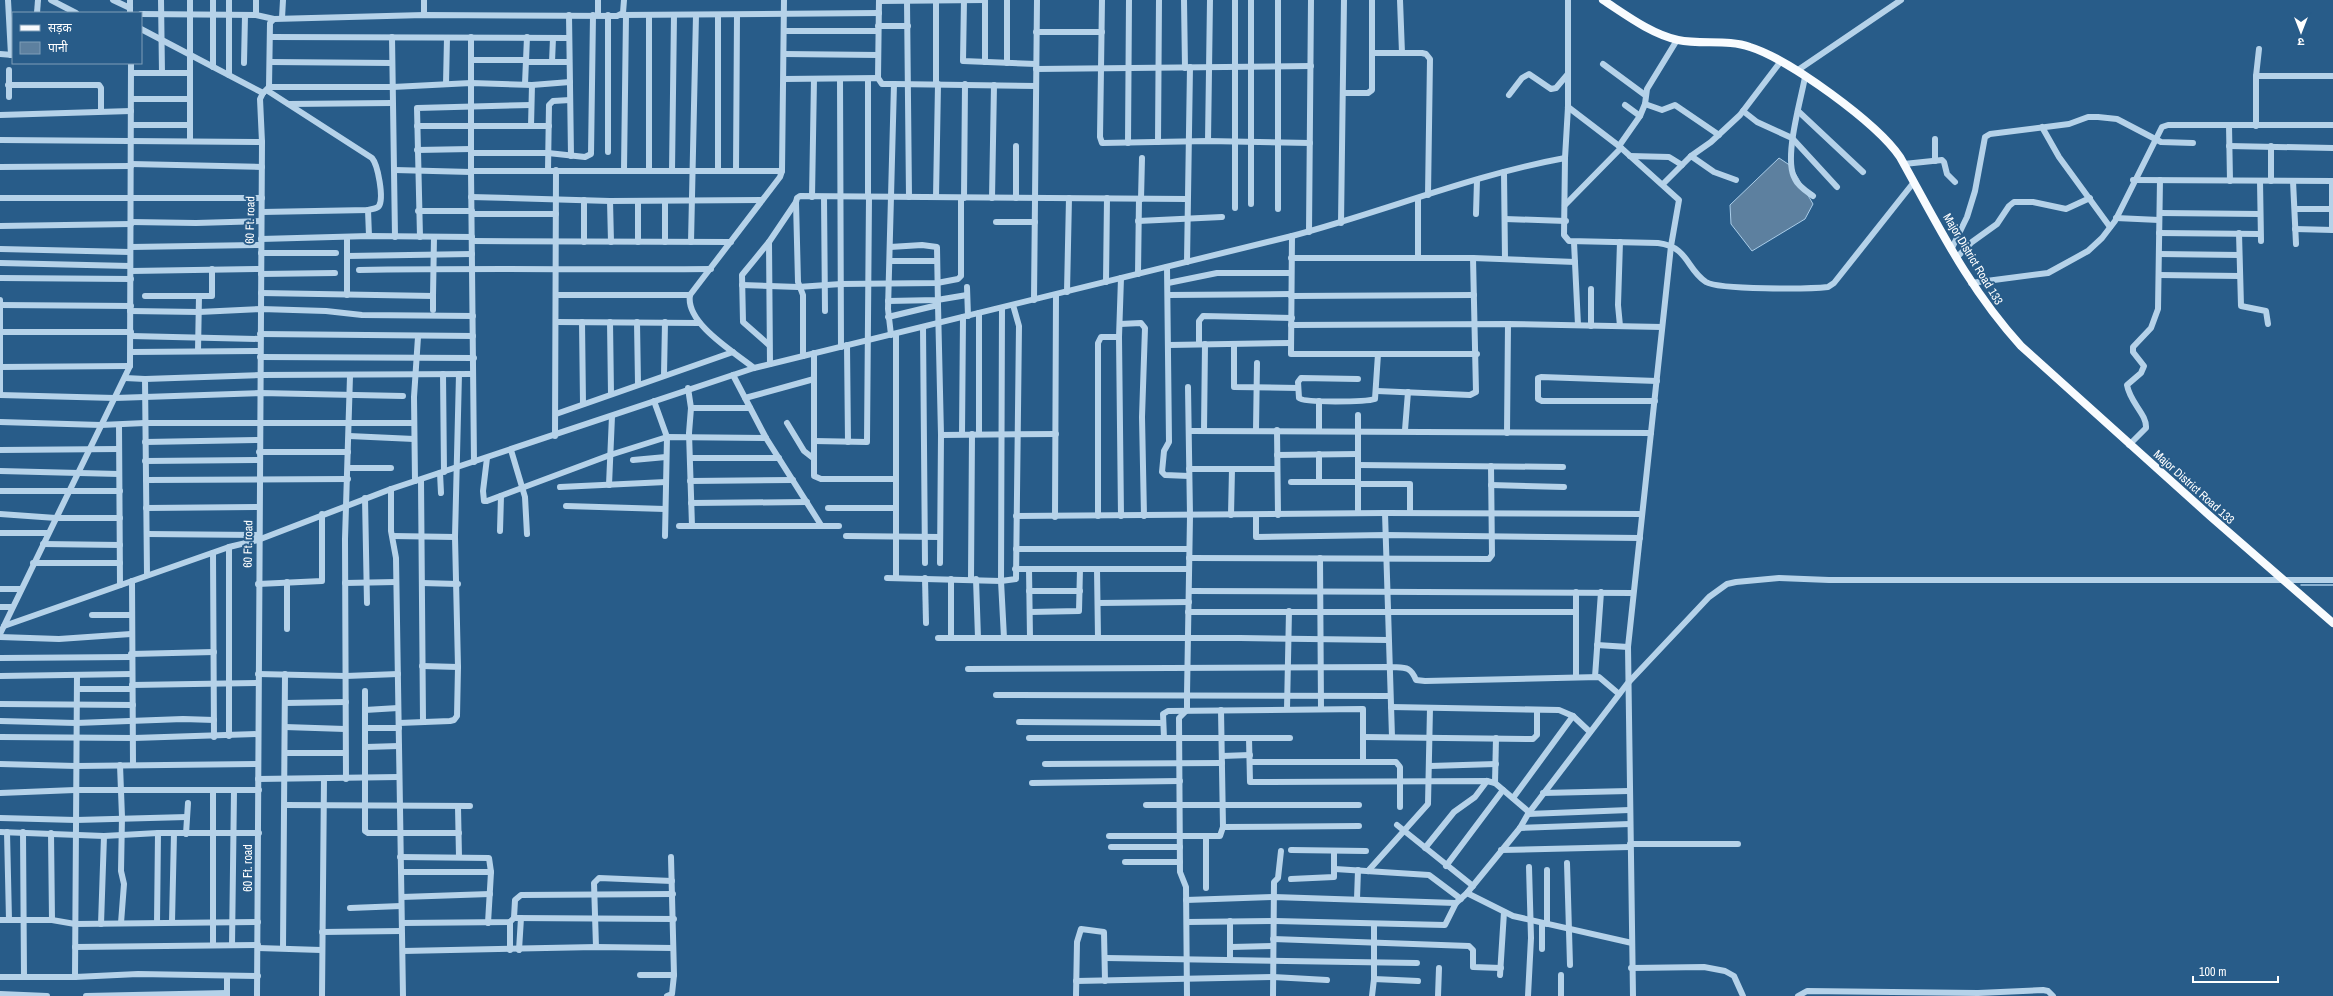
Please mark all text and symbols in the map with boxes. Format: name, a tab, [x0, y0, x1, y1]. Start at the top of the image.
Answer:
legend	[12, 12, 142, 64]
north arrow	[2281, 12, 2321, 52]
text: सड़क	[48, 20, 73, 36]
text: उ	[2297, 35, 2304, 49]
text: पानी	[48, 40, 69, 56]
street label: 60 Ft. road	[242, 196, 258, 244]
street label: Major District Road 133	[1939, 210, 2007, 308]
street label: Major District Road 133	[2150, 446, 2238, 528]
street label: 60 Ft. road	[240, 520, 256, 568]
street label: 60 Ft. road	[240, 844, 256, 892]
scale bar	[2193, 958, 2278, 984]
text: 100 m	[2199, 964, 2226, 980]

